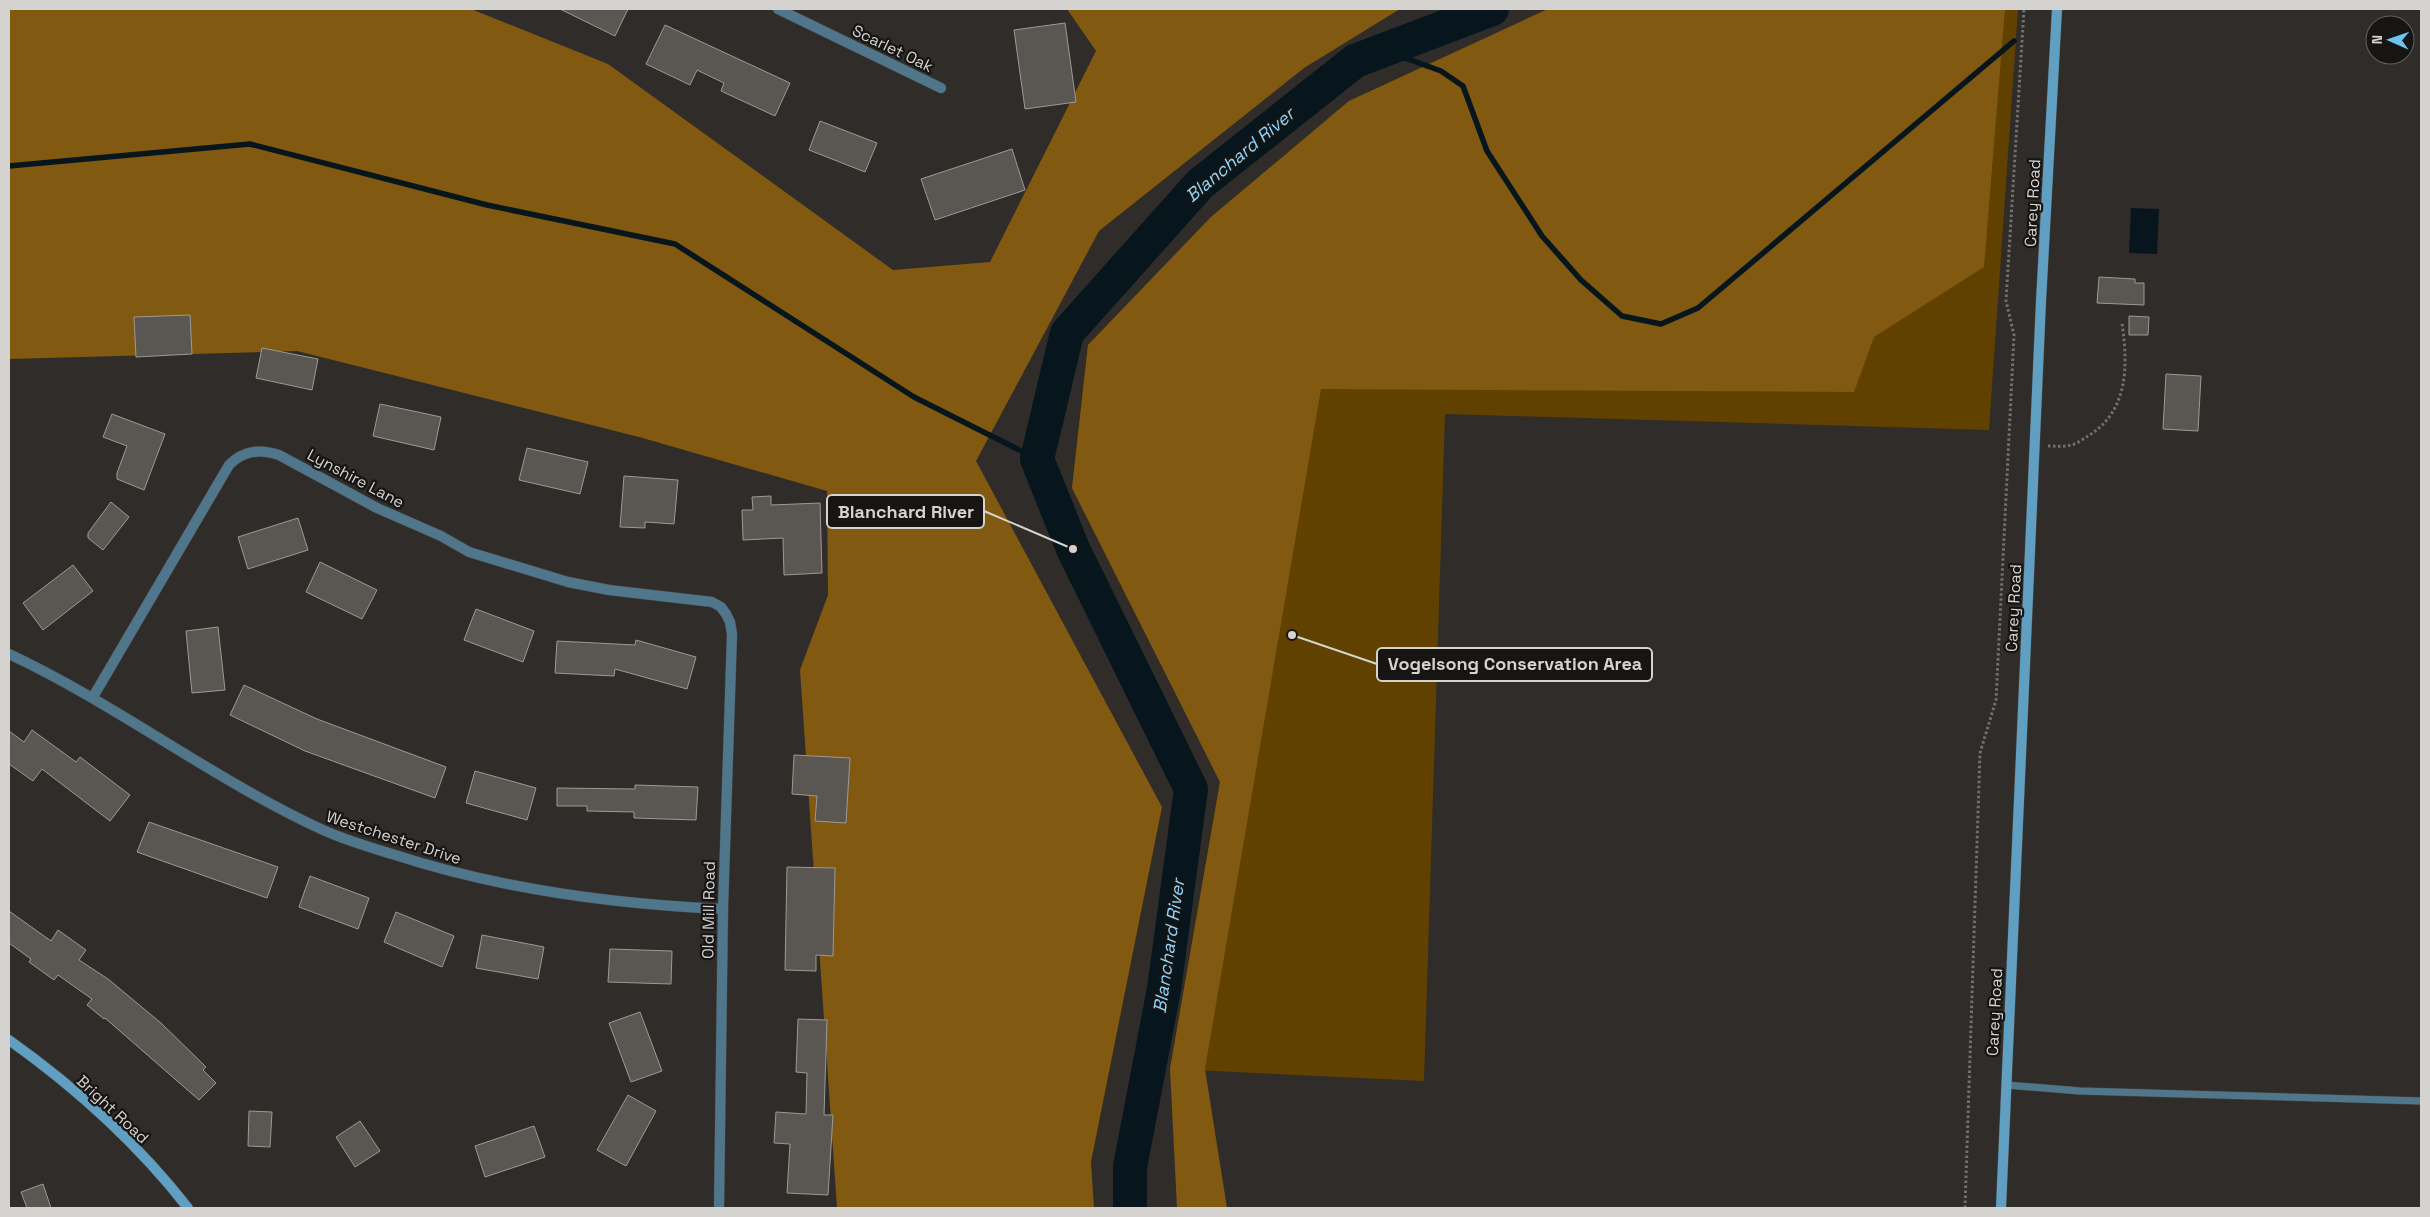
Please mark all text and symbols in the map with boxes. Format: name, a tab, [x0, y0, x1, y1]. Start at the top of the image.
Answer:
north arrow	[2365, 15, 2415, 65]
street label: Scarlet Oak	[849, 20, 937, 77]
text: N	[2368, 35, 2386, 45]
water label: Blanchard River	[1181, 101, 1300, 207]
street label: Carey Road	[2020, 159, 2045, 247]
street label: Lynshire Lane	[304, 444, 408, 513]
callout: Blanchard River	[827, 495, 984, 528]
text: Blanchard River	[838, 500, 974, 523]
street label: Carey Road	[2001, 564, 2026, 652]
callout: Vogelsong Conservation Area	[1377, 648, 1652, 681]
text: Vogelsong Conservation Area	[1388, 652, 1643, 675]
street label: Westchester Drive	[324, 806, 464, 869]
street label: Old Mill Road	[697, 861, 720, 959]
water label: Blanchard River	[1148, 875, 1190, 1014]
street label: Carey Road	[1982, 968, 2007, 1056]
street label: Bright Road	[72, 1071, 153, 1148]

